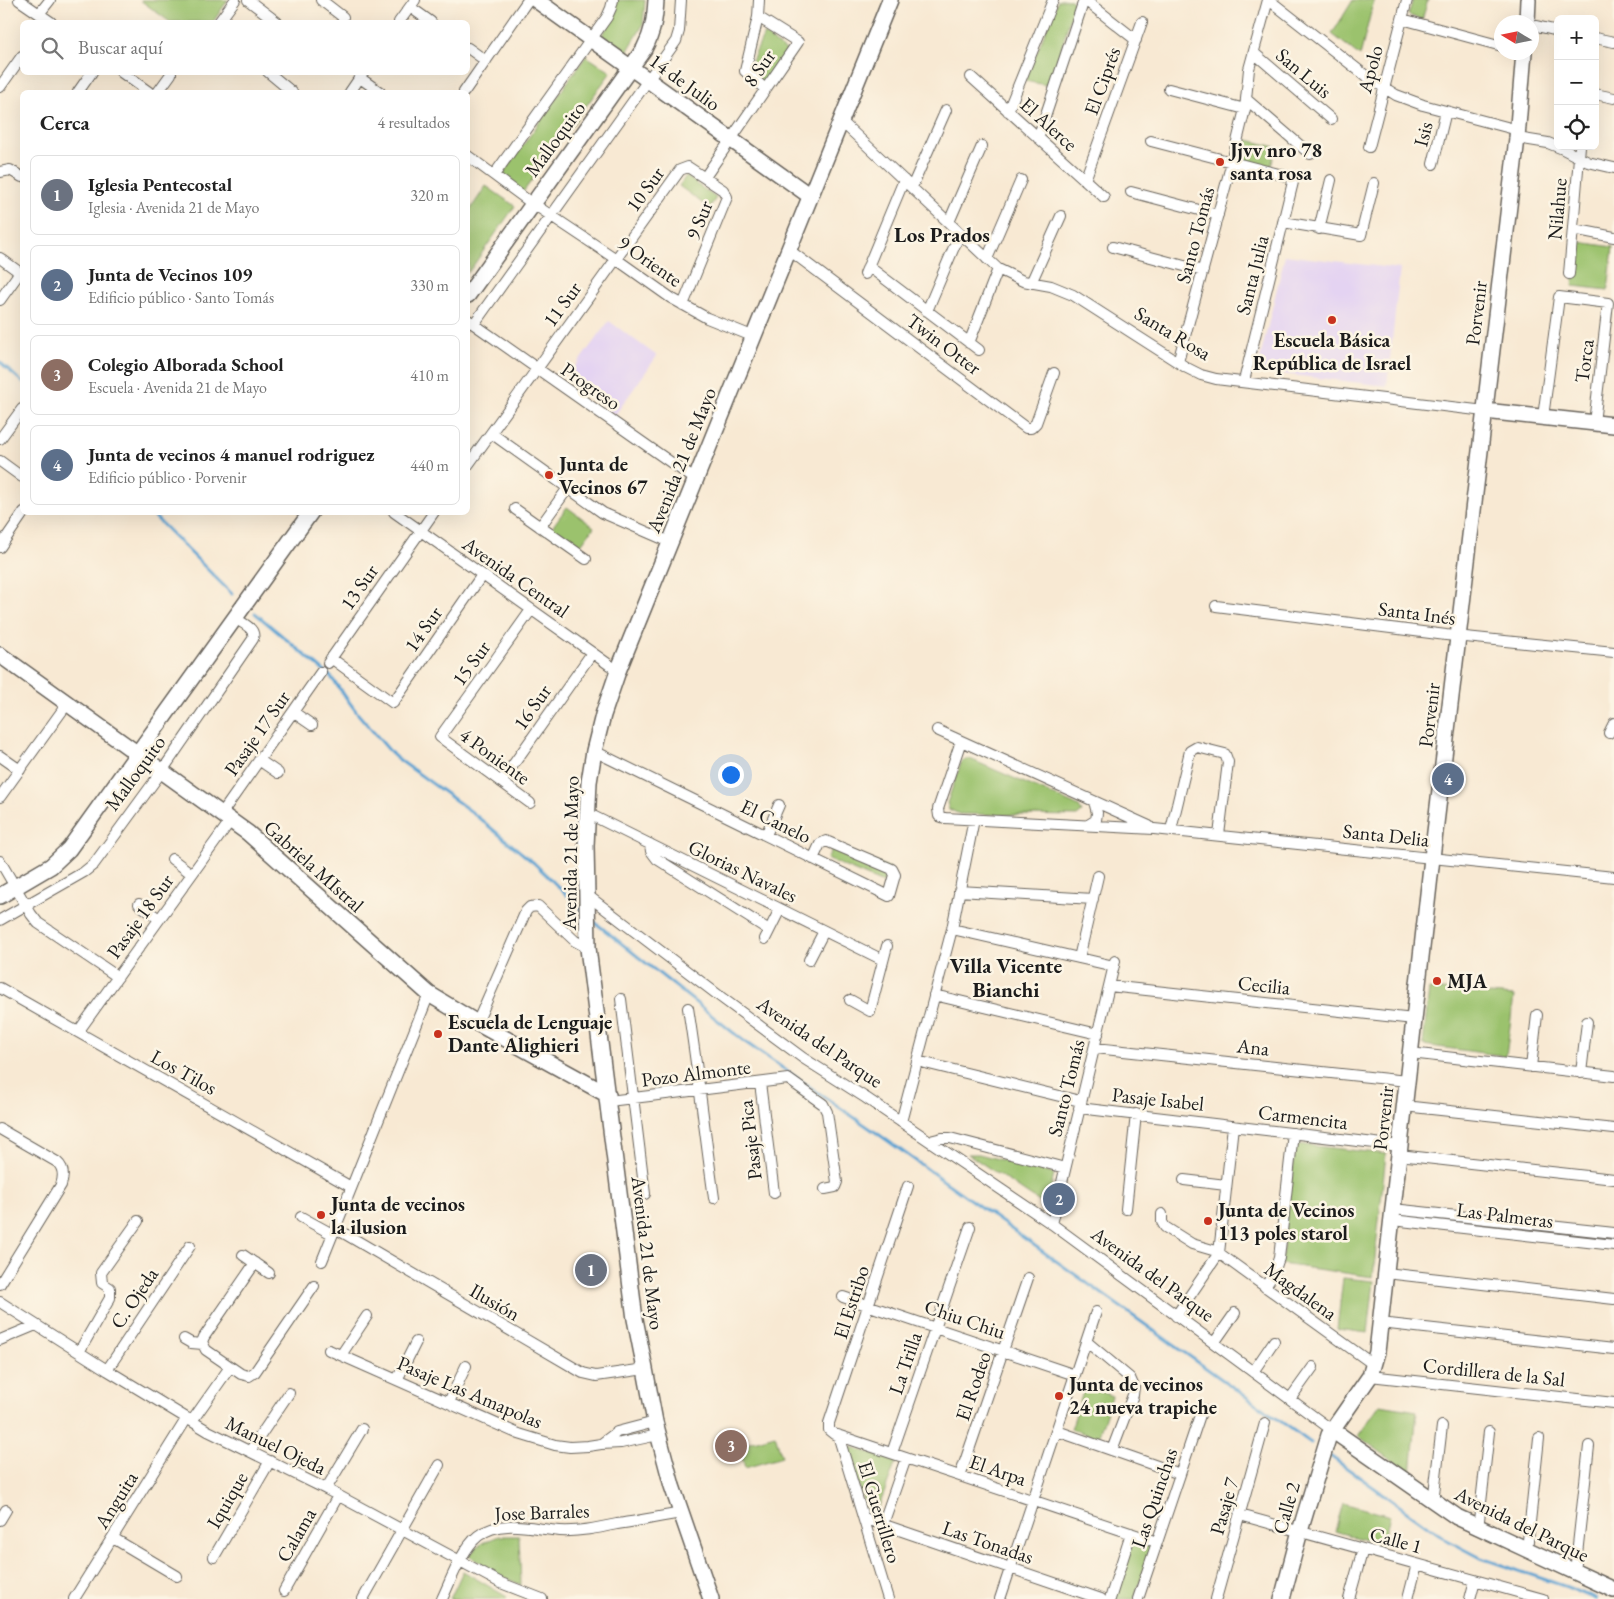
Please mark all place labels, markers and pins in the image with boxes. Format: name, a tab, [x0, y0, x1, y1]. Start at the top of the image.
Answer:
place label: Jjvv nro 78 santa rosa	[1228, 137, 1322, 186]
marker: Jjvv nro 78 santa rosa	[1214, 156, 1226, 168]
marker: Escuela Básica República de Israel	[1326, 314, 1338, 326]
place label: Escuela Básica República de Israel	[1253, 327, 1412, 376]
place label: Junta de Vecinos 67	[557, 451, 648, 500]
marker: Junta de Vecinos 67	[543, 469, 555, 481]
pin: 4	[1432, 760, 1464, 798]
place label: MJA	[1447, 968, 1488, 994]
marker: MJA	[1431, 975, 1443, 987]
place label: Escuela de Lenguaje Dante Alighieri	[448, 1009, 612, 1058]
marker: Escuela de Lenguaje Dante Alighieri	[432, 1028, 444, 1040]
pin: 2	[1043, 1180, 1075, 1218]
place label: Junta de vecinos la ilusion	[329, 1191, 465, 1240]
place label: Junta de Vecinos 113 poles starol	[1216, 1197, 1355, 1246]
marker: Junta de vecinos la ilusion	[315, 1209, 327, 1221]
marker: Junta de Vecinos 113 poles starol	[1202, 1215, 1214, 1227]
pin: 1	[575, 1251, 607, 1289]
place label: Junta de vecinos 24 nueva trapiche	[1067, 1371, 1217, 1420]
marker: Junta de vecinos 24 nueva trapiche	[1053, 1390, 1065, 1402]
pin: 3	[715, 1427, 747, 1465]

